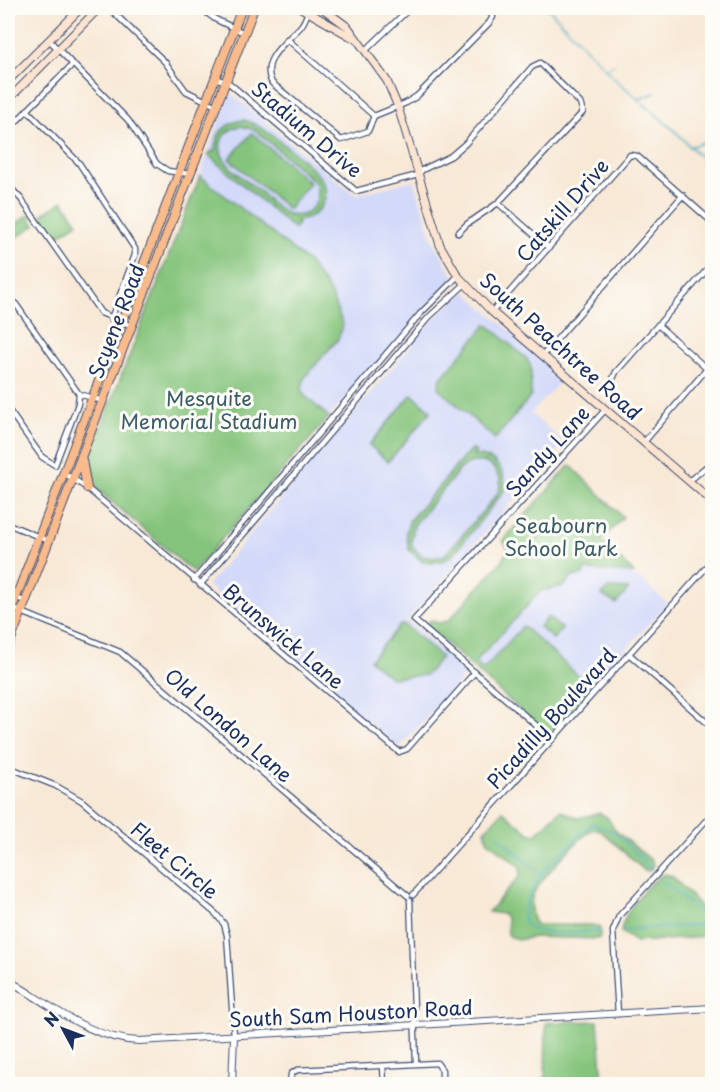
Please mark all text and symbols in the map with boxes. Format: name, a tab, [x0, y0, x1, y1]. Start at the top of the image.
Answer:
street label: Stadium Drive	[245, 74, 369, 184]
street label: Catskill Drive	[509, 152, 615, 268]
street label: Scyene Road	[80, 259, 152, 383]
street label: South Peachtree Road	[474, 265, 648, 427]
park label: Mesquite Memorial Stadium	[120, 383, 298, 436]
street label: Sandy Lane	[498, 399, 596, 503]
park label: Seabourn School Park	[504, 510, 618, 563]
street label: Brunswick Lane	[217, 576, 351, 696]
street label: Picadilly Boulevard	[479, 641, 623, 795]
street label: Old London Lane	[158, 661, 300, 789]
street label: Fleet Circle	[125, 814, 225, 906]
street label: South Sam Houston Road	[229, 992, 473, 1034]
north arrow	[33, 999, 93, 1059]
text: N	[38, 1006, 64, 1031]

